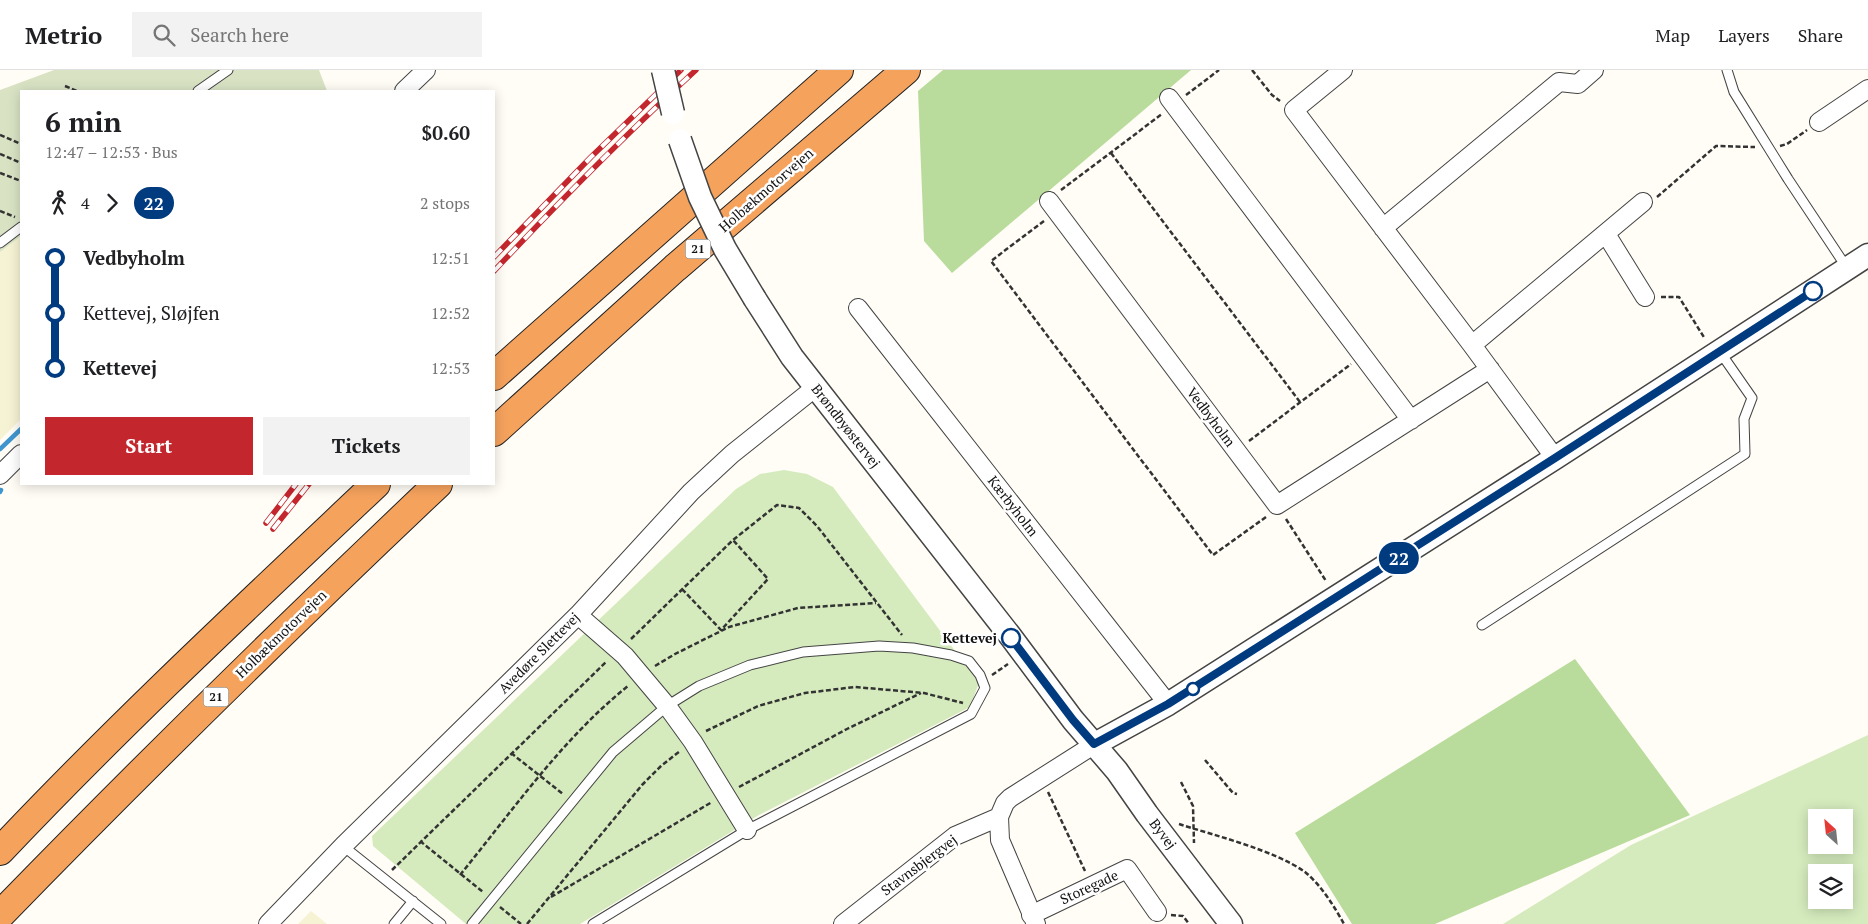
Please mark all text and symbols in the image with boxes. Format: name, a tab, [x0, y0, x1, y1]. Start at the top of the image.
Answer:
search box	[132, 12, 482, 57]
text: Metrio	[25, 19, 102, 51]
icon: search	[150, 21, 178, 49]
text: Search here	[190, 22, 289, 47]
text: Map	[1655, 23, 1690, 47]
text: Layers	[1718, 23, 1770, 47]
text: Share	[1798, 23, 1843, 47]
text: 6 min	[45, 103, 122, 140]
text: $0.60	[421, 120, 470, 145]
text: 12:47 – 12:53 · Bus	[45, 141, 178, 163]
street label: Holbækmotorvejen	[714, 143, 817, 236]
icon: walk	[45, 189, 73, 217]
icon: forward	[98, 189, 126, 217]
text: 22	[144, 191, 164, 215]
text: 4	[81, 192, 90, 214]
text: 2 stops	[420, 192, 470, 214]
road number: 21	[686, 240, 710, 258]
text: Vedbyholm	[83, 245, 185, 270]
text: 12:51	[431, 247, 470, 269]
unlabelled marker	[1803, 281, 1823, 301]
text: Kettevej, Sløjfen	[83, 300, 220, 325]
text: 12:52	[431, 302, 470, 324]
text: Kettevej	[83, 355, 157, 380]
text: 12:53	[431, 357, 470, 379]
street label: Brøndbyøstervej	[808, 380, 885, 472]
street label: Vedbyholm	[1183, 383, 1240, 450]
button: Start	[45, 417, 253, 475]
button: Tickets	[263, 417, 470, 475]
street label: Kærbyholm	[984, 471, 1043, 540]
line badge: 22	[1376, 542, 1422, 574]
text: 22	[1389, 546, 1409, 570]
street label: Holbækmotorvejen	[231, 585, 331, 682]
street label: Avedøre Slettevej	[494, 608, 583, 697]
place label: Kettevej	[942, 628, 997, 647]
marker: Kettevej	[1001, 628, 1021, 648]
unlabelled marker	[1186, 682, 1200, 696]
road number: 21	[204, 688, 228, 706]
north arrow	[1808, 809, 1852, 854]
map controls	[1808, 809, 1853, 909]
street label: Byvej	[1146, 814, 1181, 853]
street label: Stavnsbjergvej	[877, 830, 961, 899]
button: layers	[1808, 864, 1853, 909]
street label: Storegade	[1057, 865, 1121, 908]

